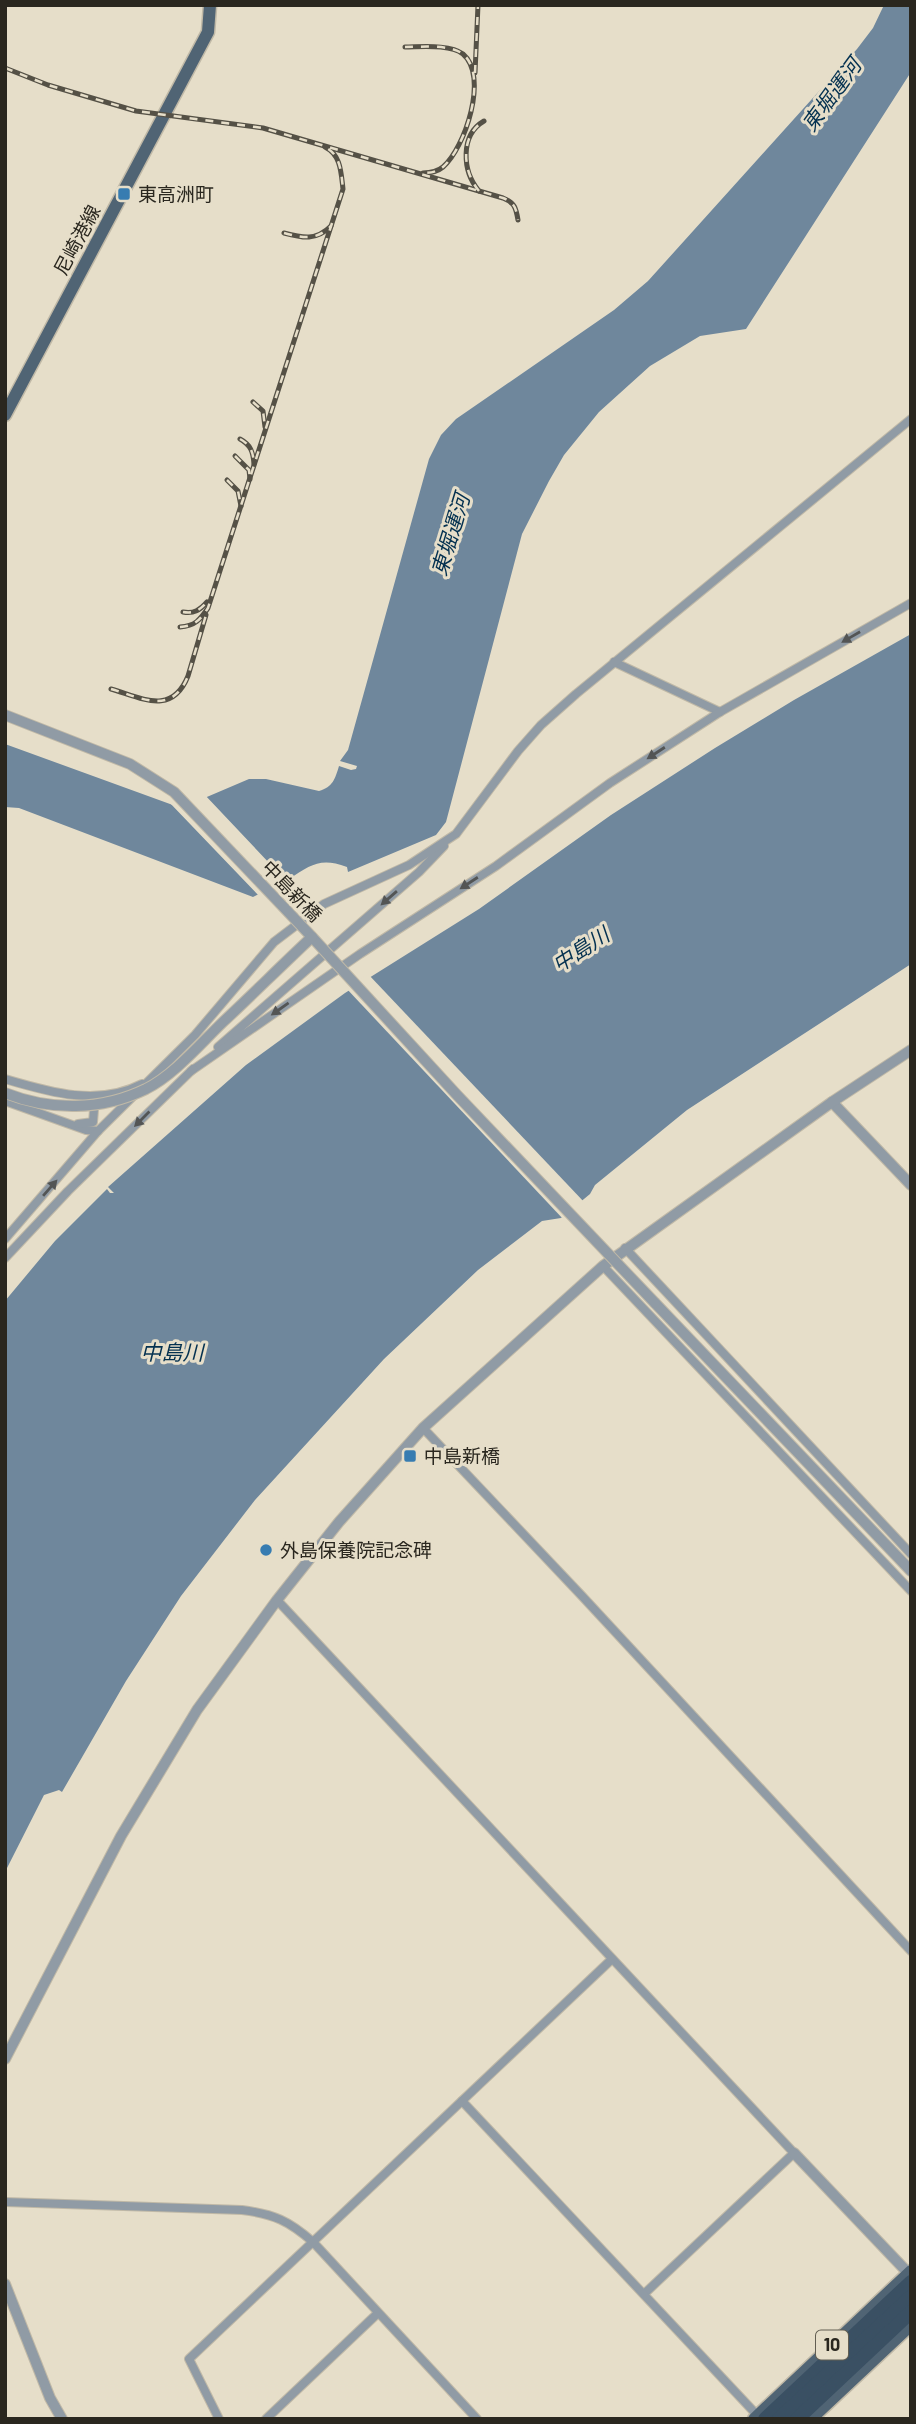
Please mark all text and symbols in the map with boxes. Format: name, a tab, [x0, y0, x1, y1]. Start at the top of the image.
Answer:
water label: 東堀運河	[796, 50, 868, 135]
place label: 東高洲町	[138, 182, 214, 205]
marker: 東高洲町	[116, 186, 132, 202]
street label: 尼崎港線	[49, 201, 105, 279]
water label: 東堀運河	[425, 487, 475, 578]
one-way arrow	[842, 631, 861, 643]
one-way arrow	[646, 747, 666, 760]
street label: 中島新橋	[258, 855, 327, 926]
one-way arrow	[460, 876, 478, 890]
one-way arrow	[380, 890, 398, 906]
water label: 中島川	[547, 920, 615, 976]
one-way arrow	[271, 1002, 289, 1016]
one-way arrow	[134, 1111, 151, 1128]
one-way arrow	[42, 1179, 57, 1196]
water label: 中島川	[141, 1339, 205, 1364]
place label: 中島新橋	[424, 1444, 500, 1467]
marker: 中島新橋	[402, 1448, 418, 1464]
place label: 外島保養院記念碑	[280, 1538, 432, 1561]
marker: 外島保養院記念碑	[258, 1542, 274, 1558]
road number: 10	[816, 2330, 848, 2360]

